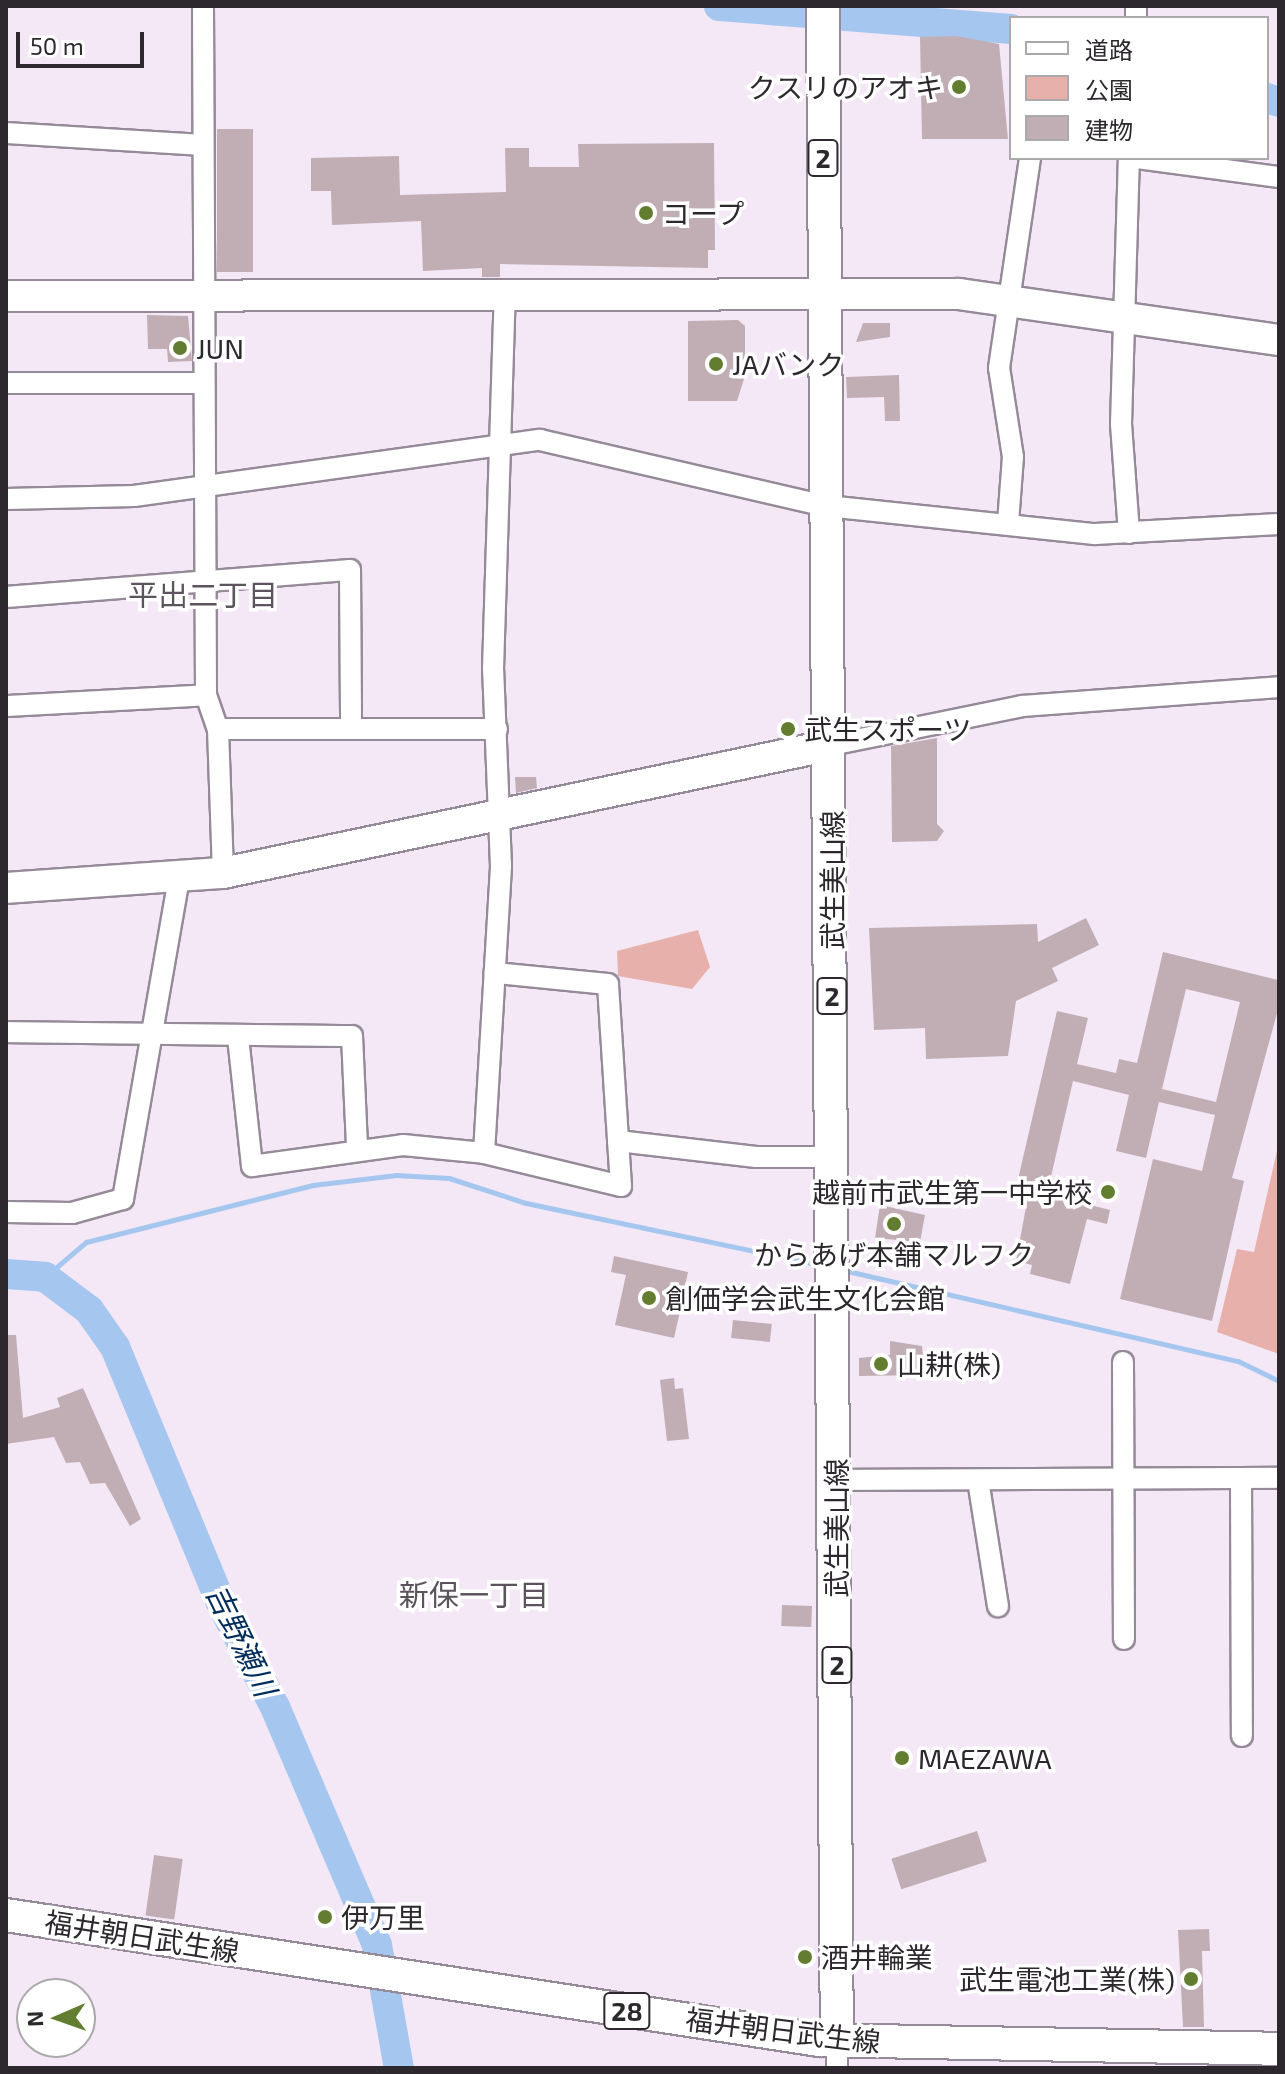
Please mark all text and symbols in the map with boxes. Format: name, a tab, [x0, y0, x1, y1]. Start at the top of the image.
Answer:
scale bar	[20, 16, 148, 66]
legend	[1009, 16, 1269, 160]
text: 50 m	[30, 31, 84, 60]
text: 道路	[1085, 35, 1133, 64]
place label: クスリのアオキ	[747, 70, 943, 104]
text: 公園	[1085, 75, 1133, 104]
marker: クスリのアオキ	[950, 78, 968, 96]
text: 建物	[1085, 115, 1133, 144]
road number: 2	[807, 136, 839, 180]
place label: コープ	[662, 196, 746, 230]
marker: コープ	[637, 204, 655, 222]
place label: JUN	[196, 331, 244, 365]
marker: JUN	[171, 339, 189, 357]
place label: JAバンク	[732, 347, 843, 381]
marker: JAバンク	[707, 355, 725, 373]
district label: 平出二丁目	[128, 576, 278, 612]
place label: 武生スポーツ	[804, 712, 972, 746]
marker: 武生スポーツ	[779, 720, 797, 738]
street label: 武生美山線	[815, 810, 849, 950]
road number: 2	[816, 974, 848, 1018]
place label: 越前市武生第一中学校	[812, 1175, 1092, 1209]
marker: 越前市武生第一中学校	[1099, 1183, 1117, 1201]
marker: からあげ本舗マルフク	[885, 1215, 903, 1233]
place label: からあげ本舗マルフク	[754, 1237, 1034, 1271]
place label: 創価学会武生文化会館	[665, 1281, 945, 1315]
marker: 創価学会武生文化会館	[640, 1289, 658, 1307]
place label: 山耕(株)	[897, 1347, 1001, 1381]
marker: 山耕(株)	[872, 1355, 890, 1373]
street label: 武生美山線	[819, 1458, 853, 1598]
district label: 新保一丁目	[399, 1576, 549, 1612]
water label: 吉野瀬川	[200, 1578, 284, 1702]
road number: 2	[821, 1643, 853, 1687]
place label: MAEZAWA	[918, 1741, 1052, 1775]
marker: MAEZAWA	[893, 1749, 911, 1767]
place label: 伊万里	[341, 1900, 425, 1934]
street label: 福井朝日武生線	[43, 1904, 241, 1968]
marker: 伊万里	[316, 1908, 334, 1926]
place label: 酒井輪業	[821, 1940, 933, 1974]
marker: 酒井輪業	[796, 1948, 814, 1966]
place label: 武生電池工業(株)	[959, 1962, 1175, 1996]
marker: 武生電池工業(株)	[1182, 1970, 1200, 1988]
north arrow	[16, 1978, 96, 2058]
road number: 28	[603, 1989, 651, 2033]
street label: 福井朝日武生線	[684, 2001, 882, 2059]
text: N	[21, 2010, 47, 2027]

